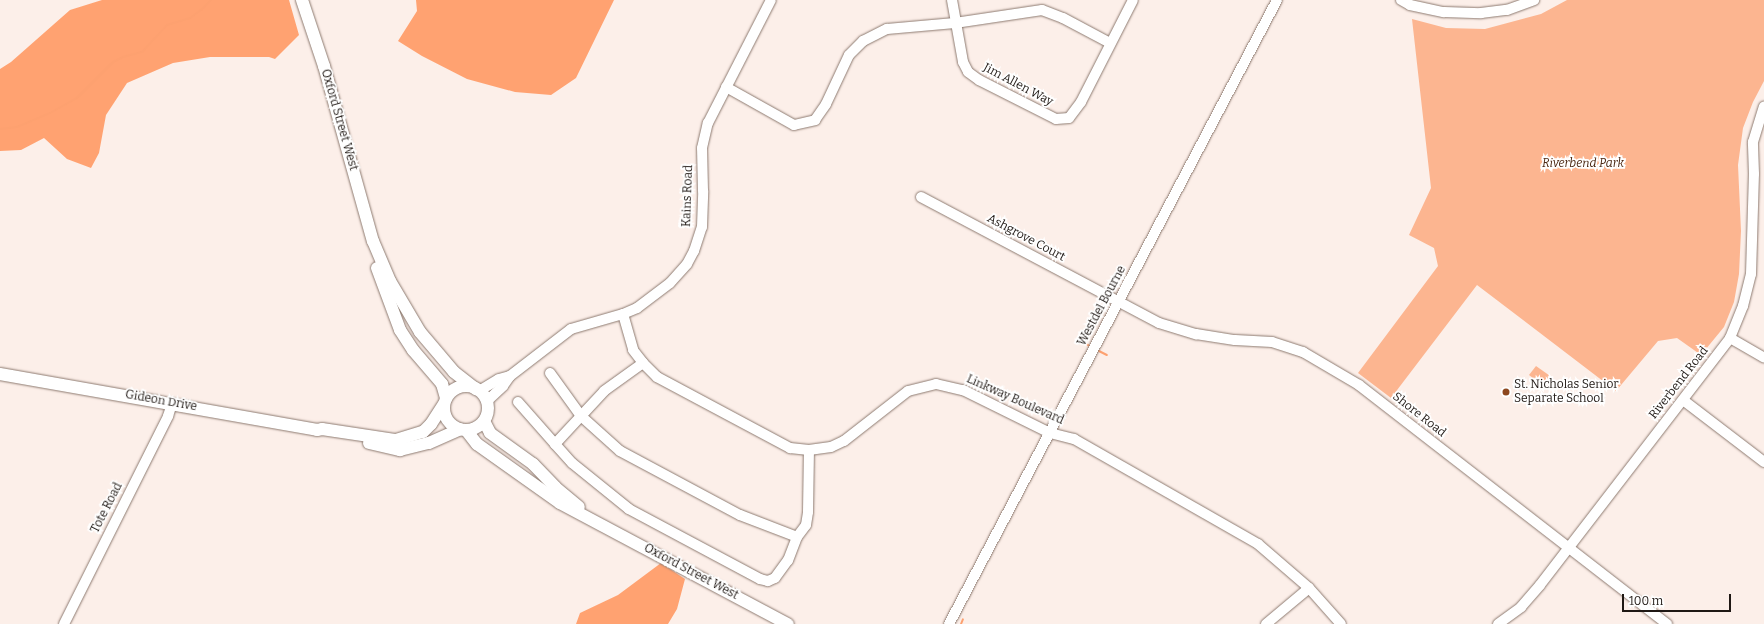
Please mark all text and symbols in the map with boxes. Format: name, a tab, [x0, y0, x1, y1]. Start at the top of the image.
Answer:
street label: Jim Allen Way	[981, 61, 1055, 109]
street label: Oxford Street West	[318, 68, 360, 172]
park label: Riverbend Park	[1542, 157, 1624, 171]
street label: Kains Road	[680, 165, 696, 227]
street label: Ashgrove Court	[985, 211, 1067, 265]
street label: Westdel Bourne	[1075, 263, 1129, 349]
street label: Riverbend Road	[1646, 344, 1712, 422]
street label: Linkway Boulevard	[964, 372, 1066, 428]
place label: St. Nicholas Senior Separate School	[1514, 378, 1619, 406]
marker: St. Nicholas Senior Separate School	[1501, 387, 1511, 397]
street label: Gideon Drive	[124, 388, 198, 414]
street label: Shore Road	[1389, 390, 1449, 440]
street label: Tote Road	[88, 480, 126, 536]
street label: Oxford Street West	[641, 541, 741, 603]
scale bar	[1624, 586, 1733, 612]
text: 100 m	[1629, 594, 1663, 608]

